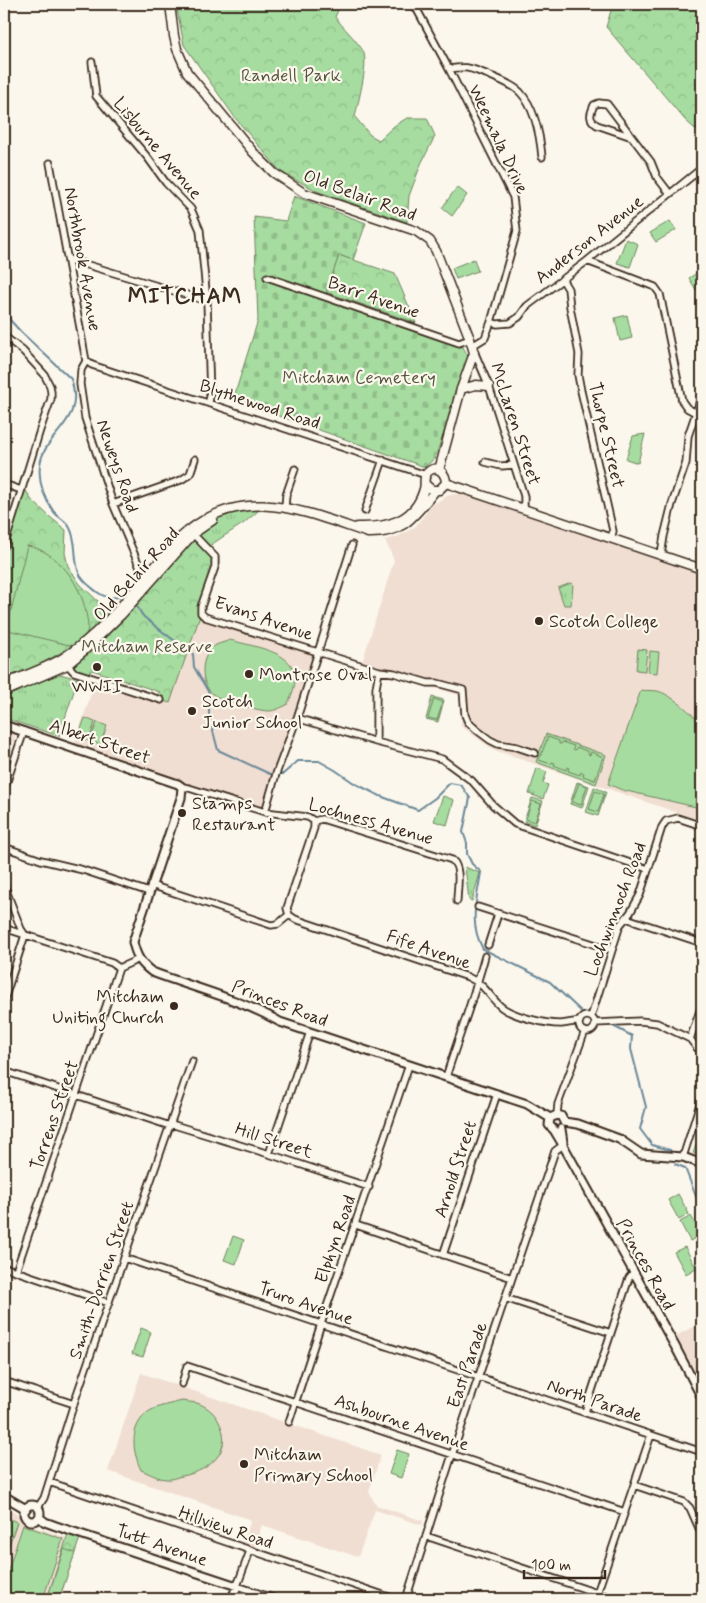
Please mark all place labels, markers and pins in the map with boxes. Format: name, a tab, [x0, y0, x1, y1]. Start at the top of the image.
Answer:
place label: Scotch College	[549, 610, 658, 634]
marker: Scotch College	[533, 615, 545, 627]
marker: WWII	[91, 661, 103, 673]
place label: Montrose Oval	[259, 663, 372, 687]
marker: Montrose Oval	[243, 668, 255, 680]
place label: WWII	[71, 675, 123, 699]
place label: Scotch Junior School	[202, 690, 302, 735]
marker: Scotch Junior School	[186, 705, 198, 717]
place label: Stamps Restaurant	[192, 792, 276, 837]
marker: Stamps Restaurant	[176, 807, 188, 819]
place label: Mitcham Uniting Church	[52, 985, 164, 1032]
marker: Mitcham Uniting Church	[168, 1000, 180, 1012]
place label: Mitcham Primary School	[254, 1443, 373, 1488]
marker: Mitcham Primary School	[238, 1458, 250, 1470]

